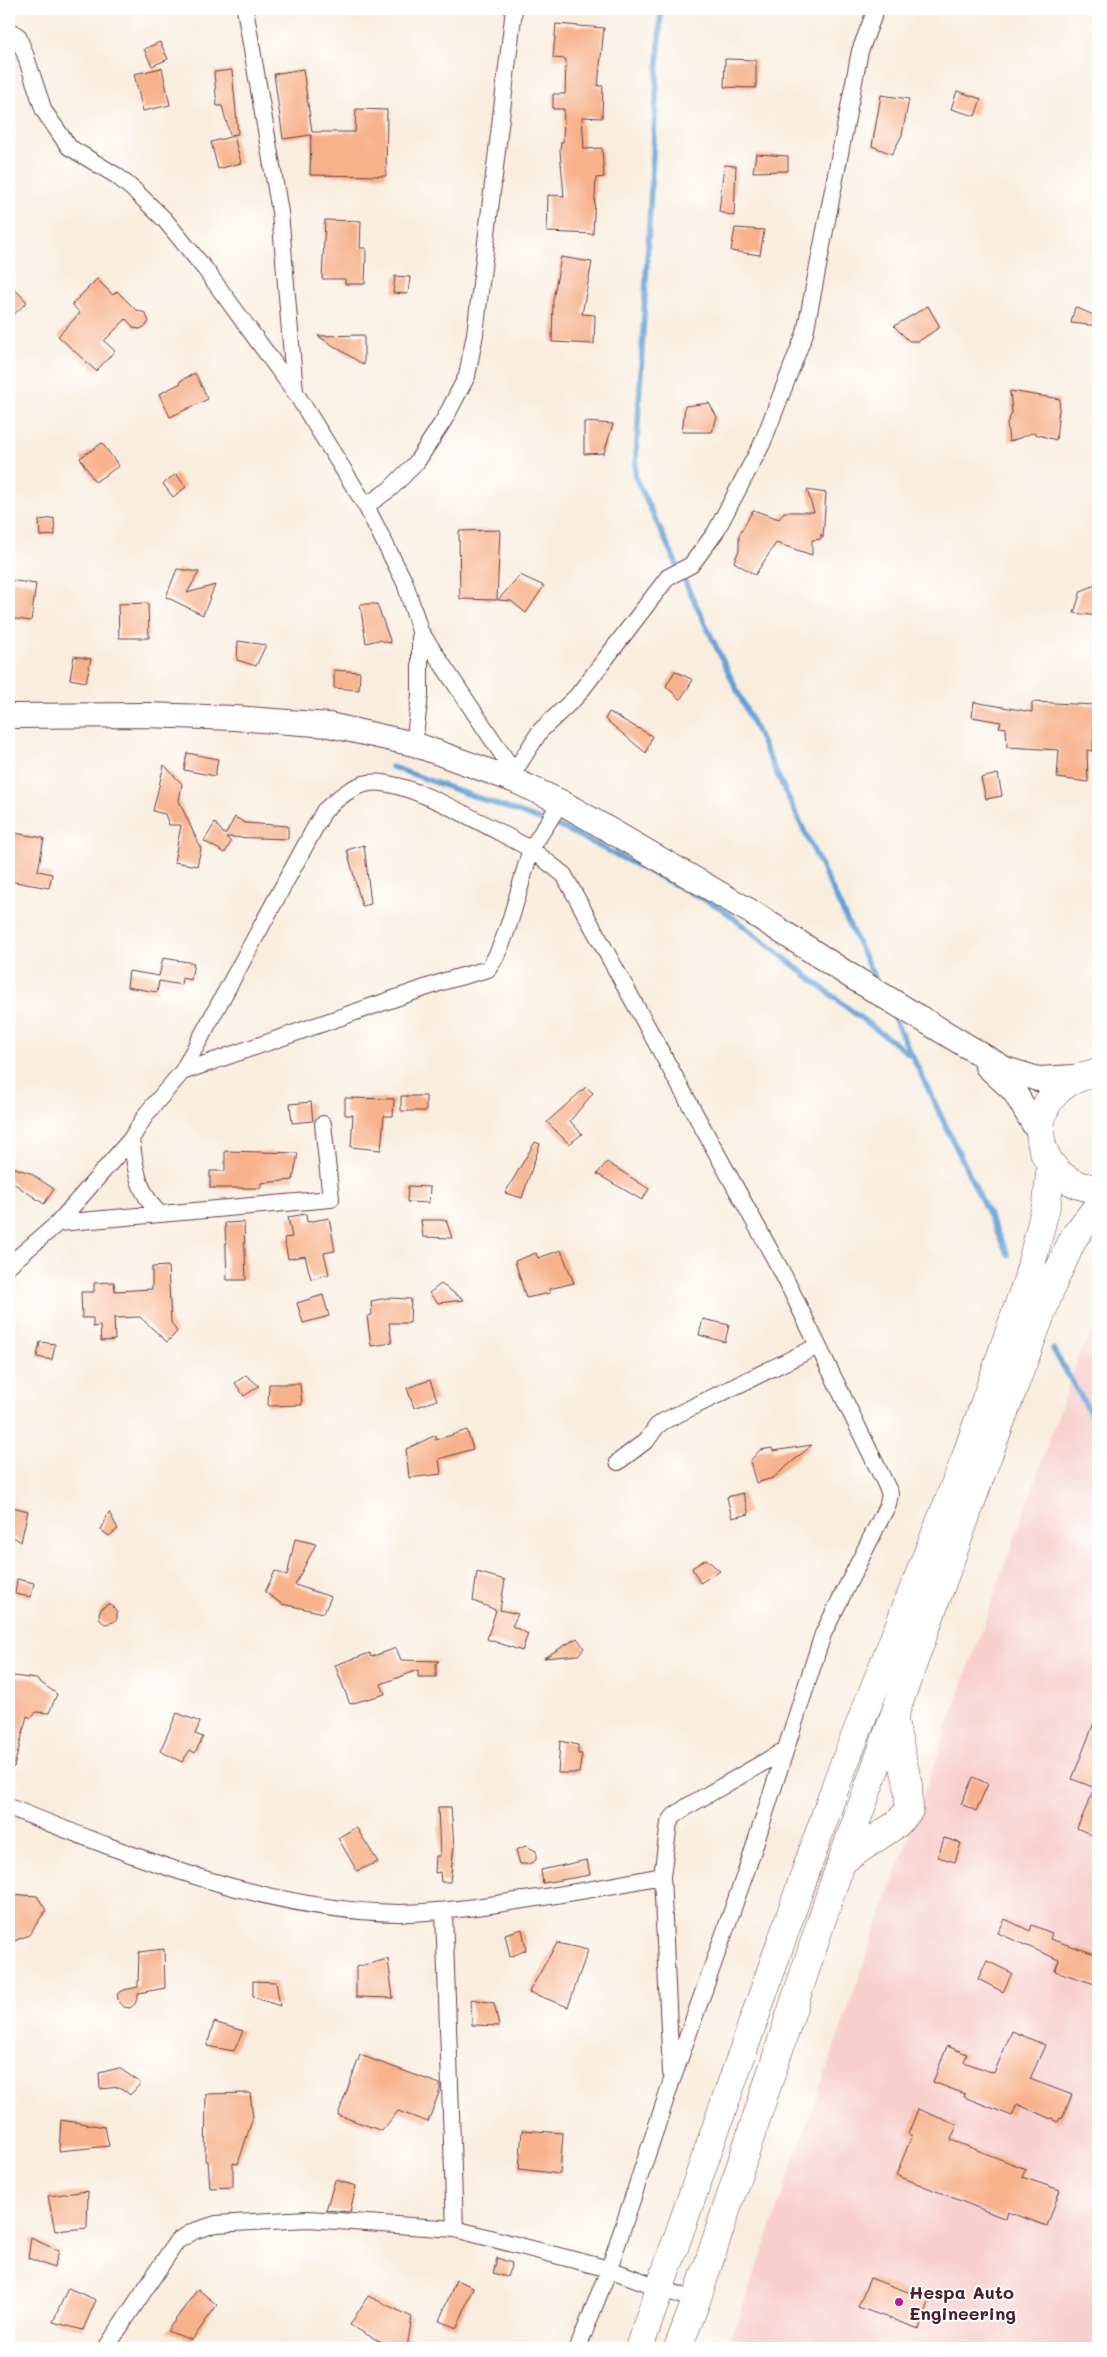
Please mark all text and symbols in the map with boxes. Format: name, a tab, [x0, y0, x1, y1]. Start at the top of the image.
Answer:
place label: Hespa Auto Engineering	[909, 2280, 1016, 2325]
marker: Hespa Auto Engineering	[893, 2296, 905, 2308]

